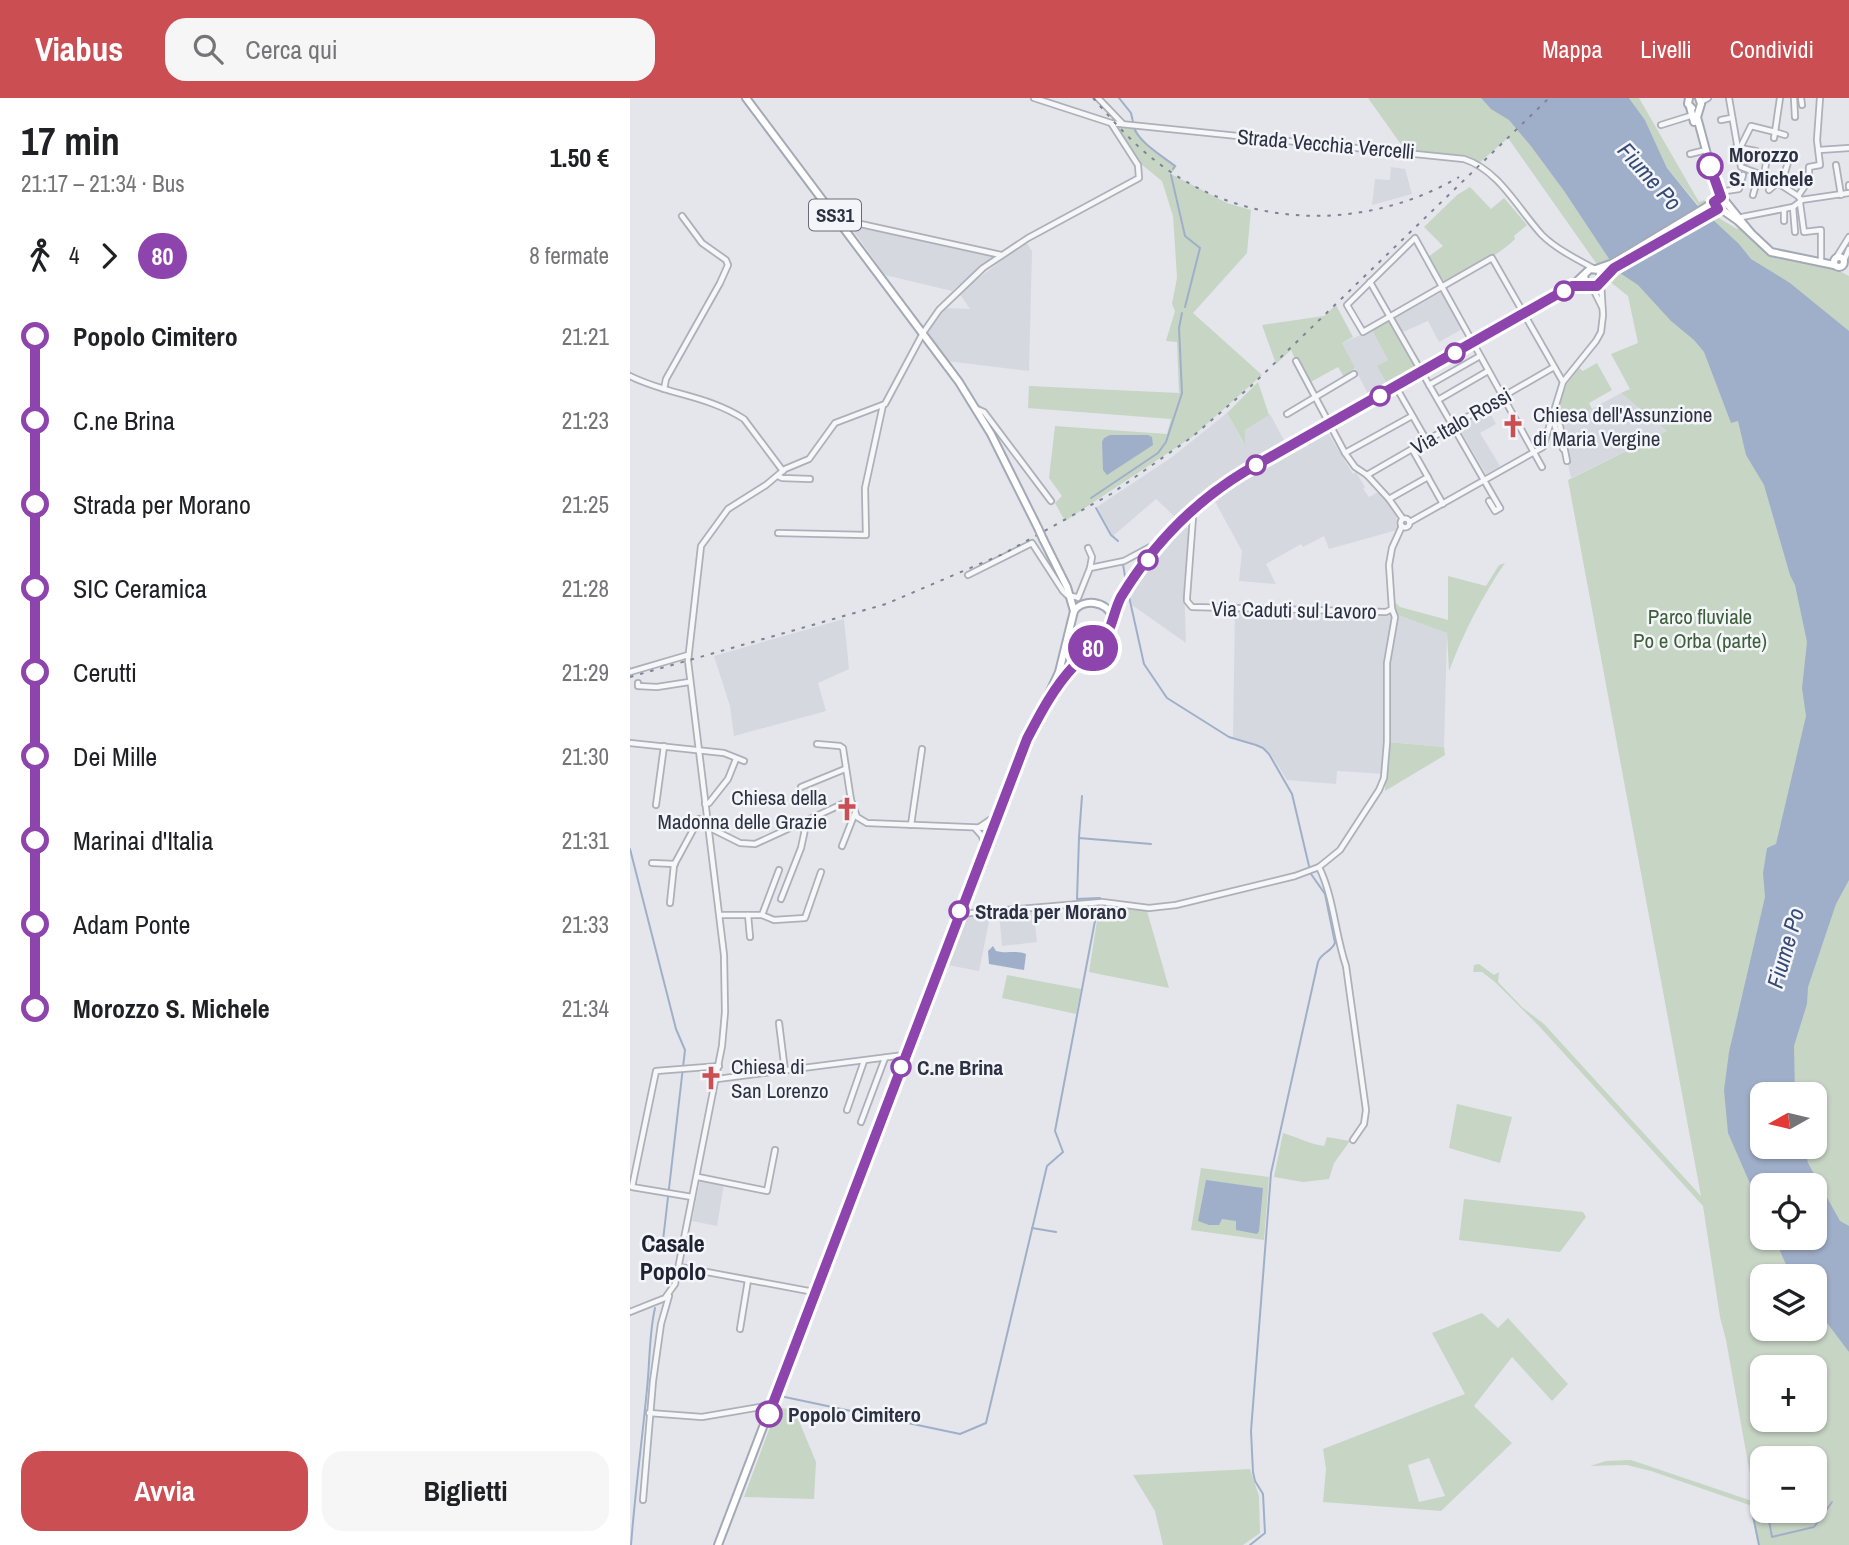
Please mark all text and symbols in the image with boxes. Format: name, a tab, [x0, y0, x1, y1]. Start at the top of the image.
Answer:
search box	[165, 18, 655, 81]
text: Viabus	[35, 27, 123, 71]
icon: search	[189, 30, 227, 68]
text: Cerca qui	[245, 32, 338, 67]
text: Mappa	[1542, 33, 1602, 65]
text: Livelli	[1640, 33, 1692, 65]
text: Condividi	[1730, 33, 1814, 65]
text: 17 min	[21, 116, 120, 167]
street label: Strada Vecchia Vercelli	[1236, 122, 1416, 166]
water label: Fiume Po	[1611, 135, 1689, 217]
text: 1.50 €	[550, 140, 609, 175]
place label: Morozzo S. Michele	[1729, 140, 1813, 193]
marker: Morozzo S. Michele	[1697, 153, 1723, 179]
text: 21:17 – 21:34 · Bus	[21, 168, 185, 199]
road number: SS31	[809, 200, 861, 230]
icon: walk	[21, 237, 59, 275]
icon: forward	[90, 237, 128, 275]
text: 4	[69, 240, 80, 271]
text: 80	[152, 240, 173, 272]
text: 8 fermate	[529, 240, 609, 271]
unlabelled marker	[1554, 281, 1574, 301]
text: Popolo Cimitero	[73, 319, 238, 354]
text: 21:21	[562, 321, 609, 352]
unlabelled marker	[1445, 343, 1465, 363]
street label: Via Italo Rossi	[1405, 381, 1517, 461]
unlabelled marker	[1370, 386, 1390, 406]
place label: Chiesa dell'Assunzione di Maria Vergine	[1533, 400, 1712, 453]
text: C.ne Brina	[73, 403, 175, 438]
text: 21:23	[562, 405, 609, 436]
church icon: Chiesa dell'Assunzione di Maria Vergine	[1499, 412, 1527, 440]
unlabelled marker	[1246, 455, 1266, 475]
text: Strada per Morano	[73, 487, 251, 522]
text: 21:25	[562, 489, 609, 520]
unlabelled marker	[1138, 550, 1158, 570]
text: SIC Ceramica	[73, 571, 207, 606]
text: 21:28	[562, 573, 609, 604]
street label: Via Caduti sul Lavoro	[1211, 594, 1377, 626]
park label: Parco fluviale Po e Orba (parte)	[1633, 602, 1767, 655]
line badge: 80	[1062, 625, 1124, 671]
text: 80	[1082, 632, 1104, 664]
text: Cerutti	[73, 655, 137, 690]
text: 21:29	[562, 657, 609, 688]
text: Dei Mille	[73, 739, 157, 774]
text: 21:30	[562, 741, 609, 772]
place label: Chiesa della Madonna delle Grazie	[658, 783, 827, 836]
church icon: Chiesa della Madonna delle Grazie	[833, 795, 861, 823]
text: Marinai d'Italia	[73, 823, 213, 858]
text: 21:31	[562, 825, 609, 856]
place label: Strada per Morano	[975, 897, 1127, 926]
marker: Strada per Morano	[949, 901, 969, 921]
water label: Fiume Po	[1759, 904, 1811, 992]
text: Adam Ponte	[73, 907, 190, 942]
text: 21:33	[562, 909, 609, 940]
text: Morozzo S. Michele	[73, 991, 270, 1026]
text: 21:34	[562, 993, 609, 1024]
place label: Chiesa di San Lorenzo	[731, 1052, 829, 1105]
place label: C.ne Brina	[917, 1053, 1004, 1082]
marker: C.ne Brina	[891, 1057, 911, 1077]
church icon: Chiesa di San Lorenzo	[697, 1064, 725, 1092]
north arrow	[1750, 1082, 1827, 1158]
map controls	[1750, 1082, 1827, 1523]
button: locate	[1750, 1173, 1827, 1250]
district label: Casale Popolo	[640, 1227, 706, 1287]
button: layers	[1750, 1264, 1827, 1341]
button: +	[1750, 1355, 1827, 1432]
place label: Popolo Cimitero	[788, 1400, 921, 1429]
marker: Popolo Cimitero	[756, 1401, 782, 1427]
button: −	[1750, 1446, 1827, 1523]
button: Avvia	[21, 1451, 308, 1531]
button: Biglietti	[322, 1451, 609, 1531]

